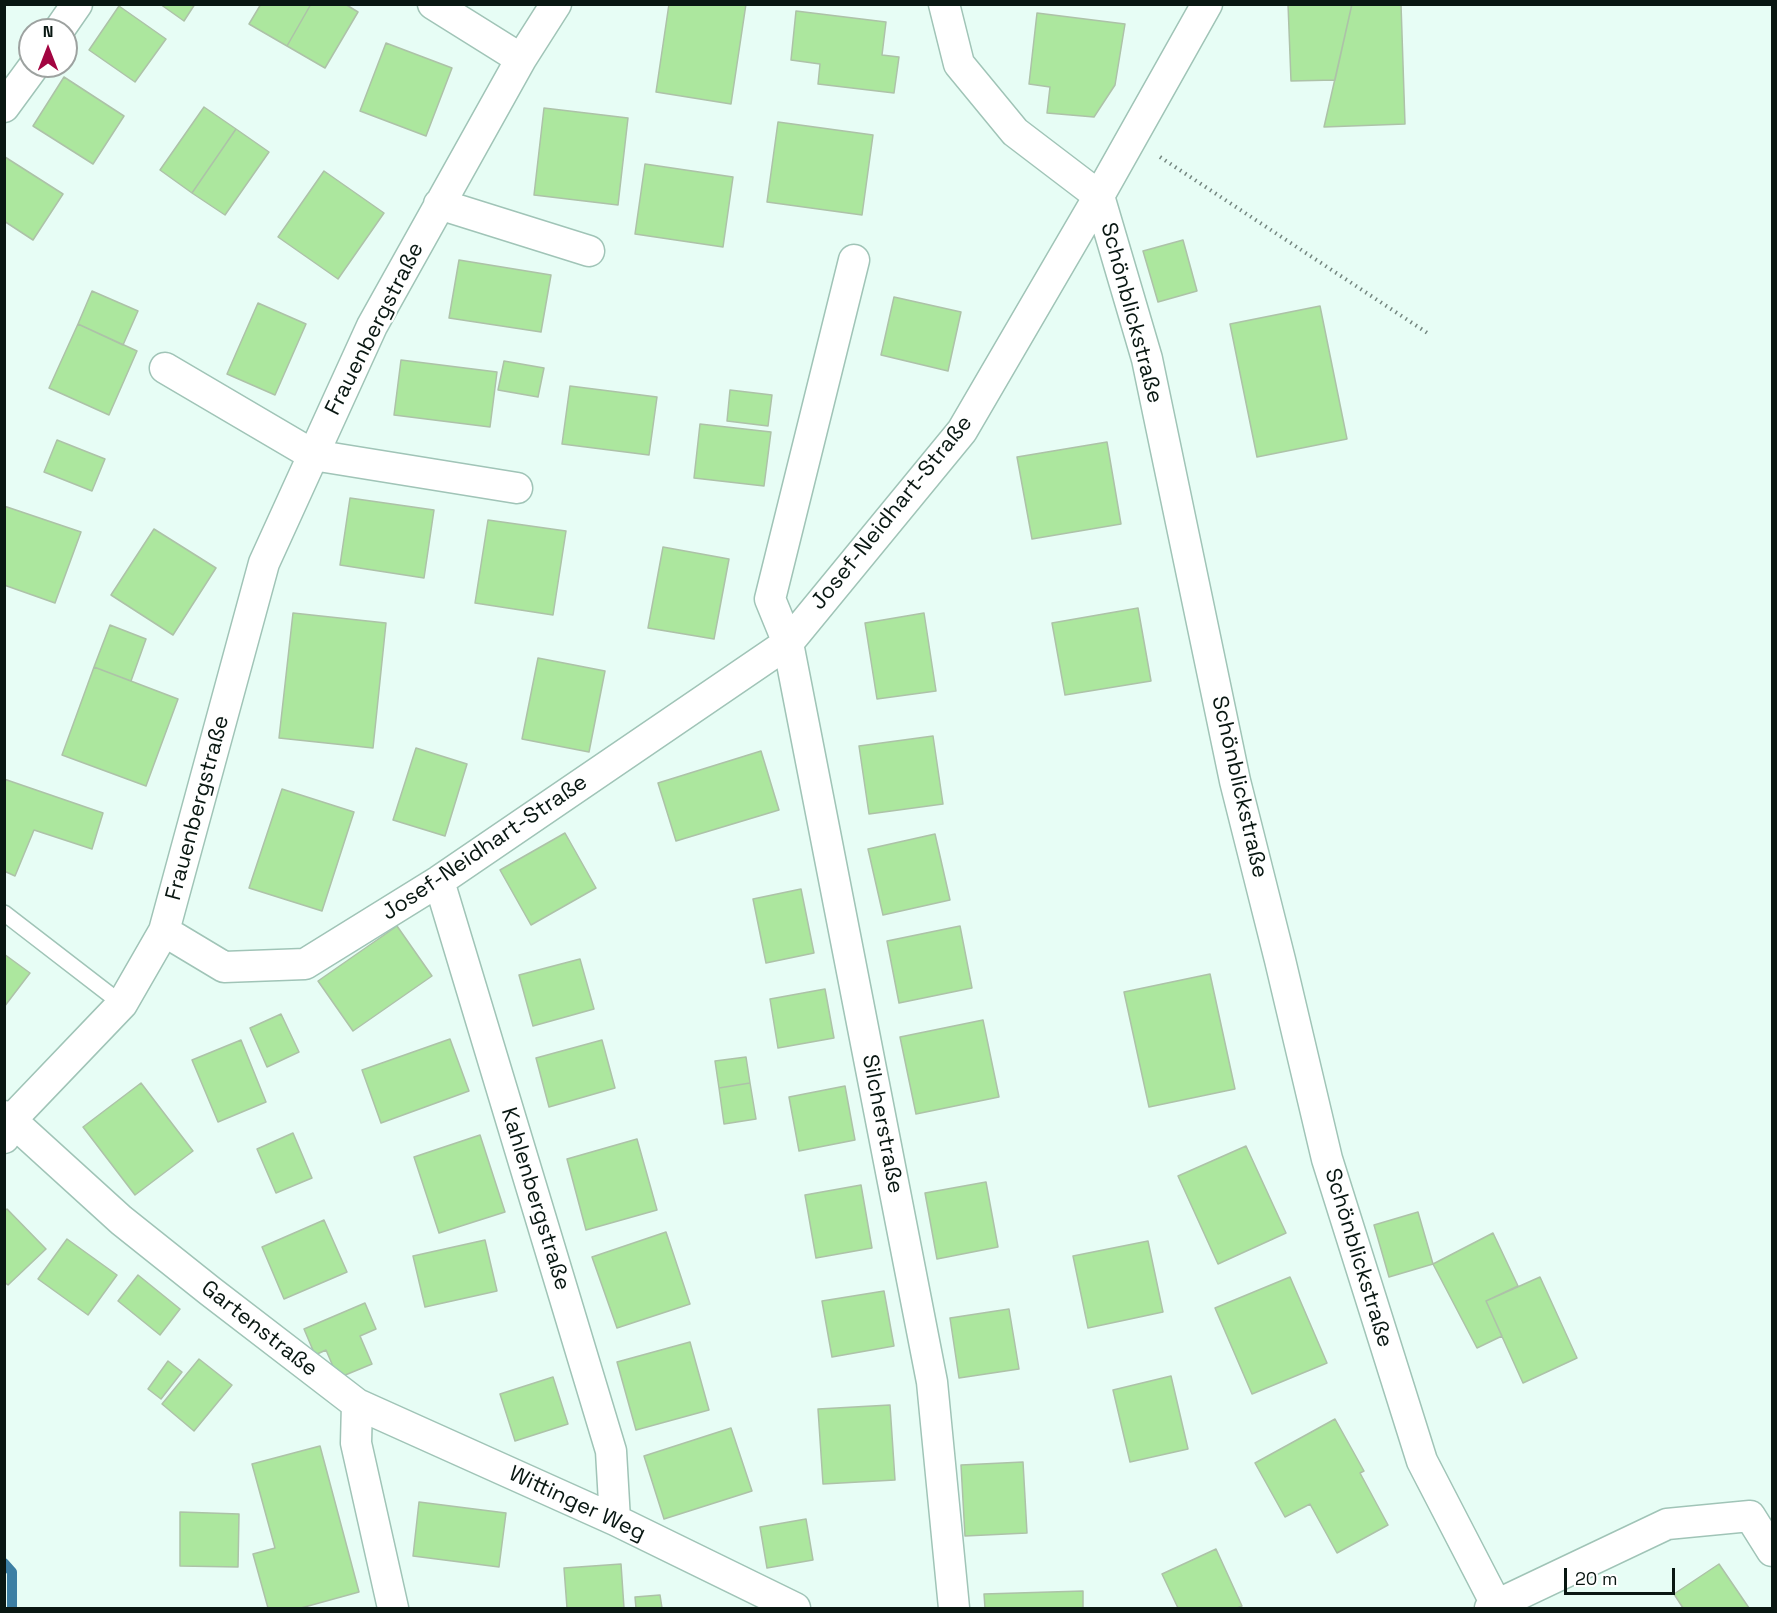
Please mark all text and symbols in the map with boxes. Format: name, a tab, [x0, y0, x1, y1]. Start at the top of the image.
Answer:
north arrow	[18, 18, 78, 78]
text: N	[43, 21, 53, 42]
street label: Schönblickstraße	[1094, 220, 1168, 406]
street label: Frauenbergstraße	[320, 238, 430, 420]
street label: Josef-Neidhart-Straße	[806, 411, 978, 615]
street label: Schönblickstraße	[1205, 694, 1273, 880]
street label: Frauenbergstraße	[161, 713, 235, 903]
street label: Josef-Neidhart-Straße	[377, 769, 593, 927]
street label: Silcherstraße	[856, 1052, 908, 1196]
street label: Kahlenbergstraße	[495, 1105, 575, 1293]
street label: Schönblickstraße	[1318, 1165, 1398, 1351]
street label: Gartenstraße	[195, 1275, 323, 1383]
street label: Wittinger Weg	[504, 1461, 650, 1547]
scale bar	[1567, 1556, 1678, 1594]
text: 20 m	[1575, 1567, 1618, 1590]

